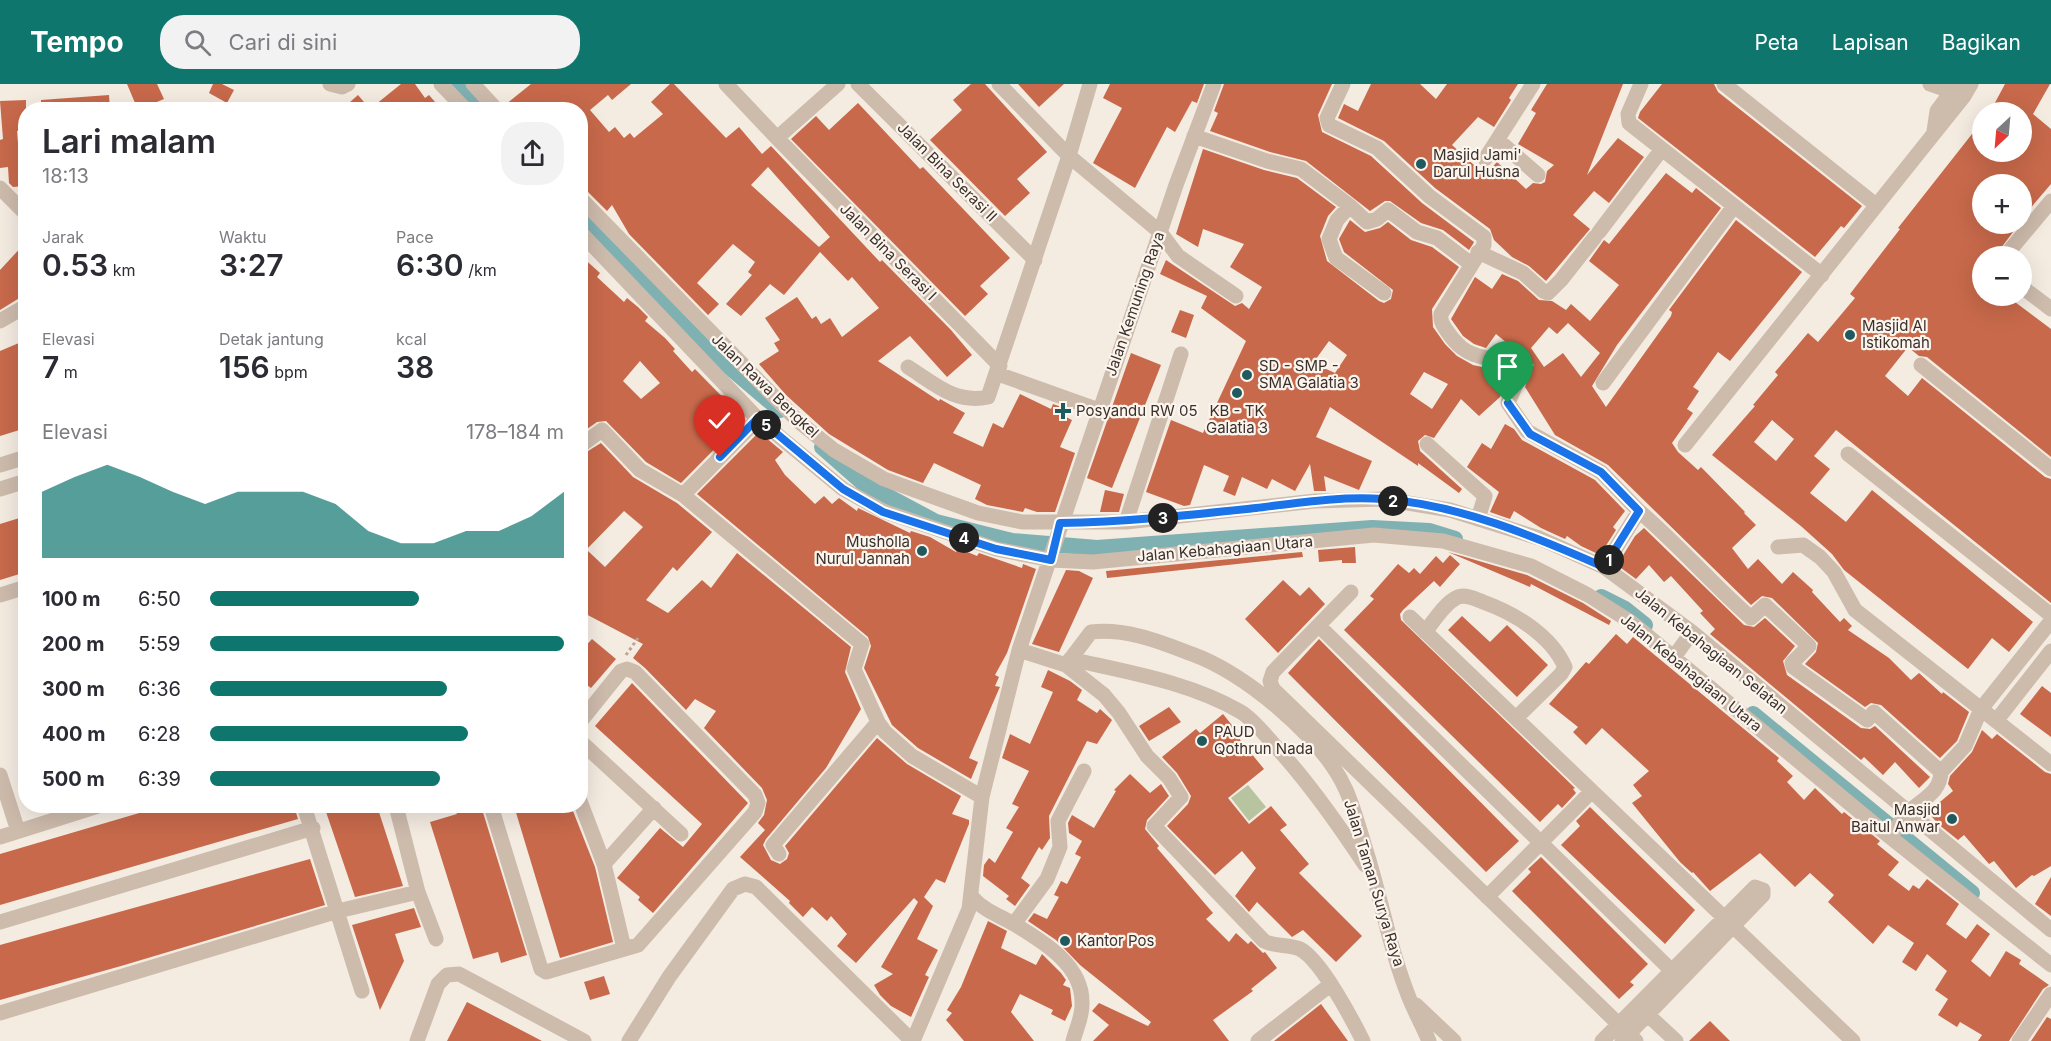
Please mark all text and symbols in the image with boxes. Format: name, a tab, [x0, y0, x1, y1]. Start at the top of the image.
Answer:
search box	[160, 15, 580, 69]
text: Tempo	[30, 25, 124, 59]
icon: search	[181, 26, 214, 59]
text: Cari di sini	[229, 29, 337, 55]
text: Peta	[1755, 30, 1799, 55]
text: Lapisan	[1832, 30, 1909, 55]
text: Bagikan	[1942, 30, 2021, 55]
north arrow	[1972, 102, 2032, 162]
map controls	[1972, 102, 2032, 306]
street label: Jalan Bina Serasi II	[893, 118, 1001, 226]
text: Lari malam	[42, 121, 216, 161]
button: share	[501, 122, 564, 185]
place label: Masjid Jami' Darul Husna	[1433, 145, 1522, 181]
marker: Masjid Jami' Darul Husna	[1414, 157, 1428, 171]
text: 18:13	[42, 164, 89, 188]
button: +	[1972, 174, 2032, 234]
street label: Jalan Bina Serasi I	[836, 199, 941, 304]
text: Jarak	[42, 227, 84, 247]
text: Waktu	[219, 227, 266, 247]
text: Pace	[396, 227, 434, 247]
street label: Jalan Kemuning Raya	[1101, 229, 1168, 379]
button: −	[1972, 246, 2032, 306]
text: 0.53	[42, 247, 108, 283]
text: 3:27	[219, 247, 284, 283]
text: 6:30	[396, 247, 464, 283]
text: km	[108, 260, 136, 280]
text: /km	[464, 260, 497, 280]
place label: Masjid Al Istikomah	[1862, 316, 1930, 352]
marker: Masjid Al Istikomah	[1843, 328, 1857, 342]
text: Elevasi	[42, 329, 95, 349]
text: Detak jantung	[219, 329, 324, 349]
text: kcal	[396, 329, 427, 349]
street label: Jalan Rawa Bengkel	[708, 330, 823, 442]
pin	[1482, 341, 1533, 403]
text: 7	[42, 349, 59, 385]
text: 156	[219, 349, 270, 385]
text: 38	[396, 349, 434, 385]
icon: arrive	[1491, 350, 1524, 383]
place label: SD - SMP - SMA Galatia 3	[1259, 356, 1359, 392]
text: m	[59, 362, 78, 382]
text: bpm	[270, 362, 308, 382]
marker: SD - SMP - SMA Galatia 3	[1240, 368, 1254, 382]
marker: KB - TK Galatia 3	[1230, 386, 1244, 400]
pin	[694, 395, 745, 457]
place label: Posyandu RW 05	[1076, 401, 1198, 420]
place label: KB - TK Galatia 3	[1206, 401, 1268, 437]
marker: Posyandu RW 05	[1054, 402, 1072, 420]
icon: check	[703, 404, 736, 437]
pin: 5	[751, 410, 781, 440]
text: 5	[761, 415, 771, 435]
text: Elevasi	[42, 420, 108, 444]
text: 178–184 m	[466, 420, 564, 444]
pin: 2	[1378, 486, 1408, 516]
text: 2	[1388, 491, 1398, 511]
pin: 3	[1148, 503, 1178, 533]
text: 3	[1158, 508, 1168, 528]
pin: 4	[949, 523, 979, 553]
text: 4	[959, 528, 969, 548]
street label: Jalan Kebahagiaan Utara	[1136, 531, 1314, 566]
place label: Musholla Nurul Jannah	[815, 532, 910, 568]
marker: Musholla Nurul Jannah	[915, 544, 929, 558]
pin: 1	[1594, 545, 1624, 575]
text: 1	[1606, 550, 1612, 570]
street label: Jalan Kebahagiaan Selatan	[1631, 583, 1791, 718]
text: 100 m	[42, 587, 101, 611]
text: 6:50	[138, 587, 181, 611]
street label: Jalan Kebahagiaan Utara	[1617, 610, 1766, 736]
text: 200 m	[42, 632, 105, 656]
text: 5:59	[138, 632, 180, 656]
text: 300 m	[42, 677, 105, 701]
text: 6:36	[138, 677, 181, 701]
text: 400 m	[42, 722, 106, 746]
text: 6:28	[138, 722, 181, 746]
place label: PAUD Qothrun Nada	[1214, 722, 1313, 758]
marker: PAUD Qothrun Nada	[1195, 734, 1209, 748]
text: 500 m	[42, 767, 105, 791]
text: 6:39	[138, 767, 181, 791]
street label: Jalan Taman Surya Raya	[1340, 797, 1409, 969]
place label: Masjid Baitul Anwar	[1851, 800, 1940, 836]
marker: Masjid Baitul Anwar	[1945, 812, 1959, 826]
place label: Kantor Pos	[1077, 931, 1154, 950]
marker: Kantor Pos	[1058, 934, 1072, 948]

